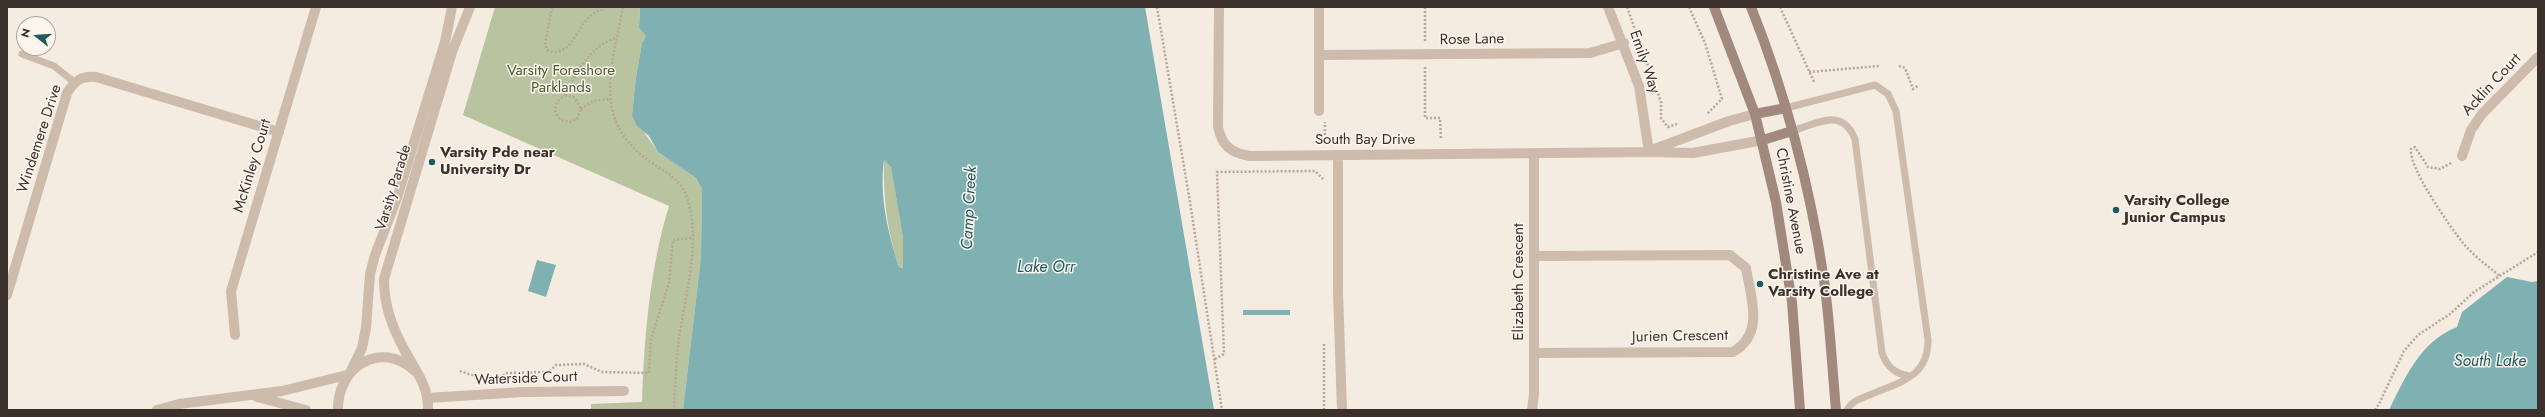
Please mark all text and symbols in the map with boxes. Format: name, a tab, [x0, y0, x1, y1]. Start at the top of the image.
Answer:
north arrow	[16, 16, 56, 56]
text: N	[17, 26, 34, 39]
street label: Emily Way	[1625, 28, 1663, 96]
street label: Rose Lane	[1440, 30, 1504, 50]
street label: Acklin Court	[2459, 50, 2525, 120]
park label: Varsity Foreshore Parklands	[507, 62, 615, 97]
street label: Windemere Drive	[14, 83, 66, 195]
street label: McKinley Court	[230, 117, 276, 215]
street label: South Bay Drive	[1315, 131, 1415, 149]
street label: Varsity Parade	[372, 143, 416, 233]
place label: Varsity Pde near University Dr	[440, 144, 555, 179]
street label: Christine Avenue	[1771, 146, 1809, 256]
marker: Varsity Pde near University Dr	[427, 157, 437, 167]
water label: Camp Creek	[958, 166, 982, 250]
place label: Varsity College Junior Campus	[2124, 192, 2230, 227]
marker: Varsity College Junior Campus	[2111, 205, 2121, 215]
street label: Elizabeth Crescent	[1510, 223, 1528, 341]
water label: Lake Orr	[1017, 258, 1075, 278]
place label: Christine Ave at Varsity College	[1768, 266, 1879, 301]
marker: Christine Ave at Varsity College	[1755, 279, 1765, 289]
street label: Jurien Crescent	[1632, 327, 1728, 347]
water label: South Lake	[2454, 352, 2526, 372]
street label: Waterside Court	[474, 368, 578, 390]

